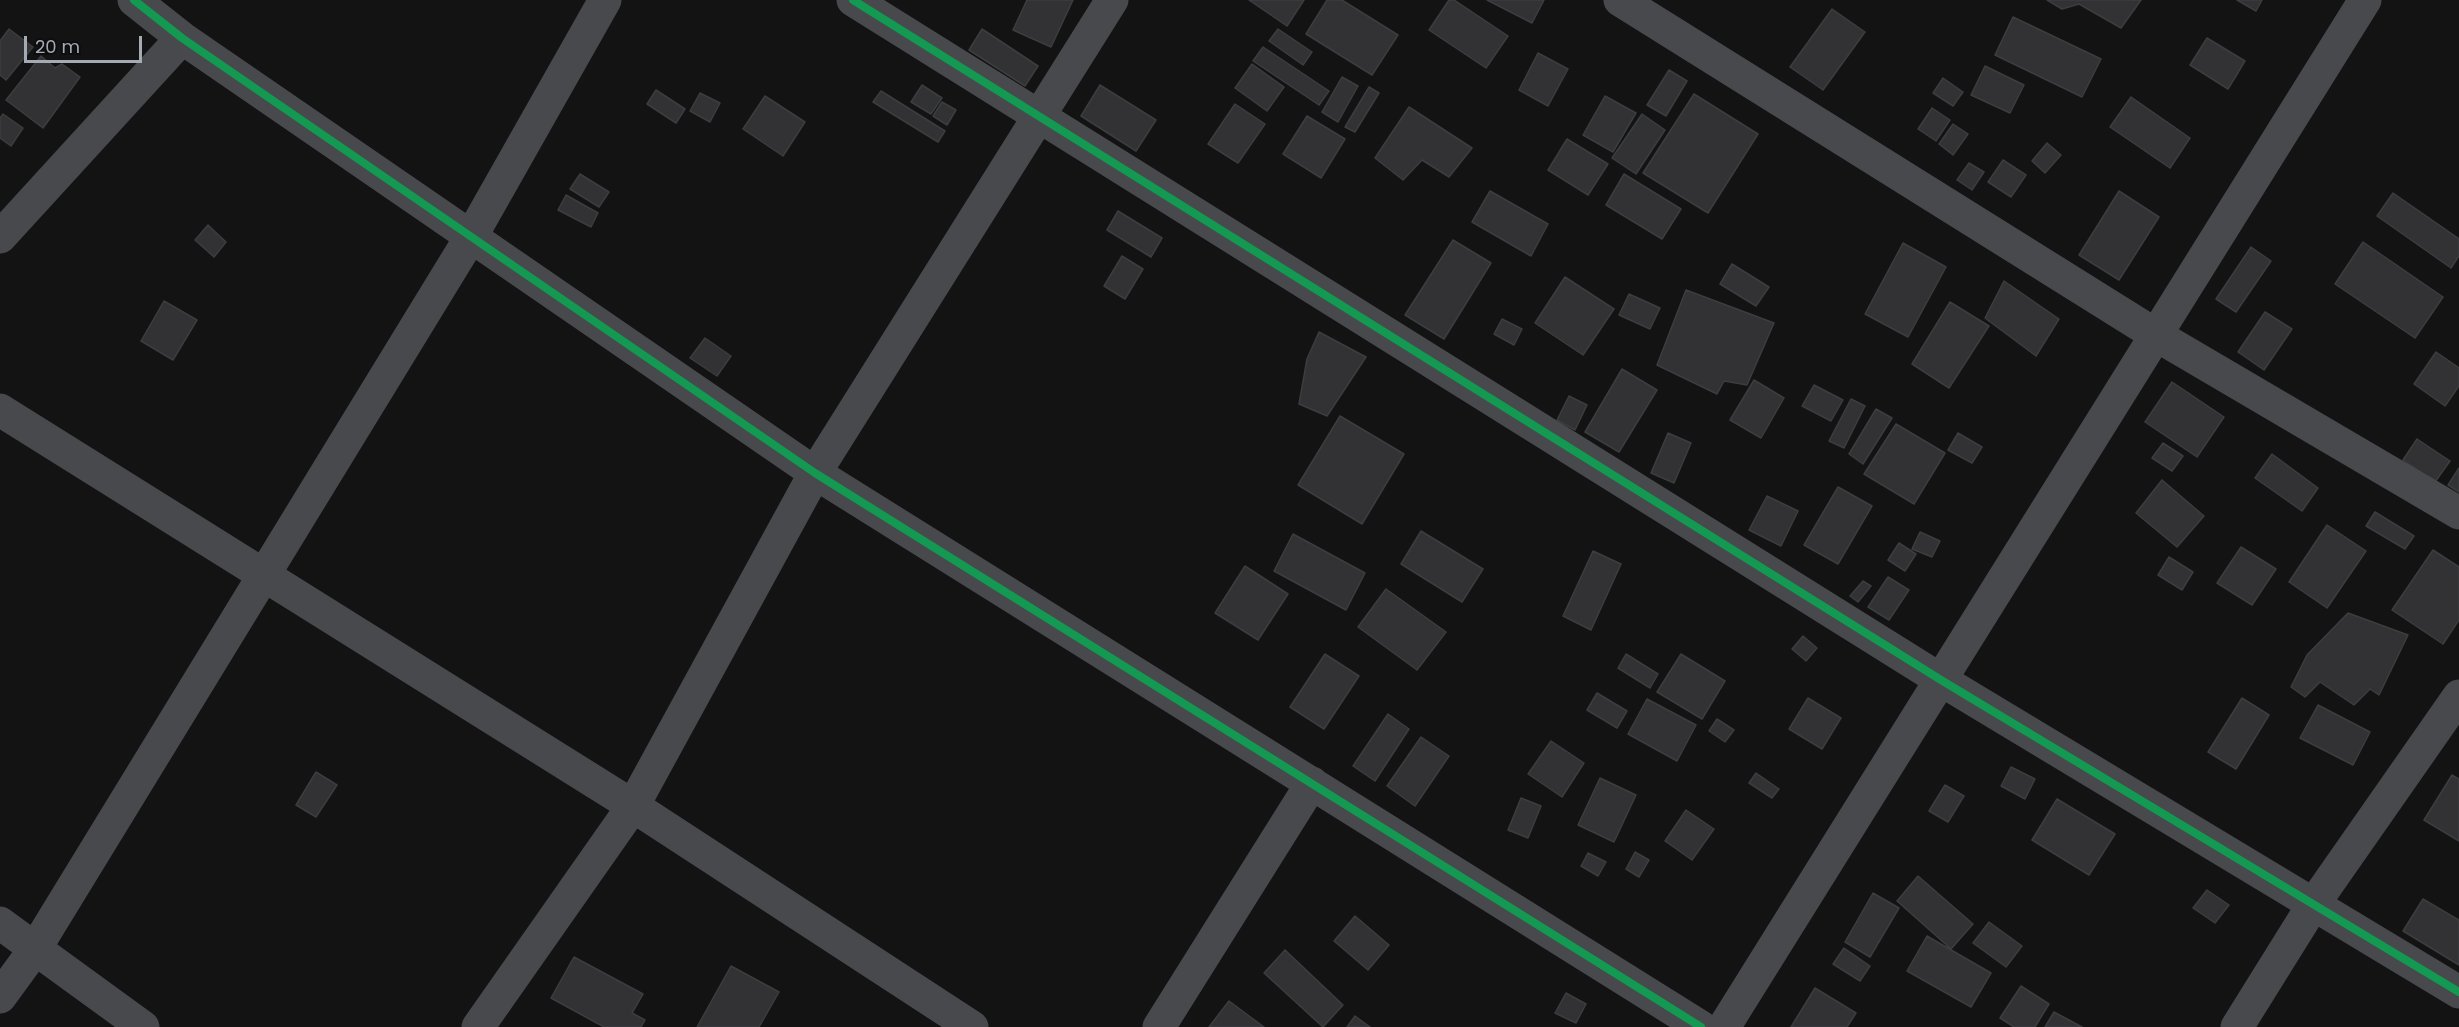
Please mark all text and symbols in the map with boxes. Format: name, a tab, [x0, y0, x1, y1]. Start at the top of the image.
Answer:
scale bar	[27, 24, 146, 62]
text: 20 m	[35, 34, 80, 59]

